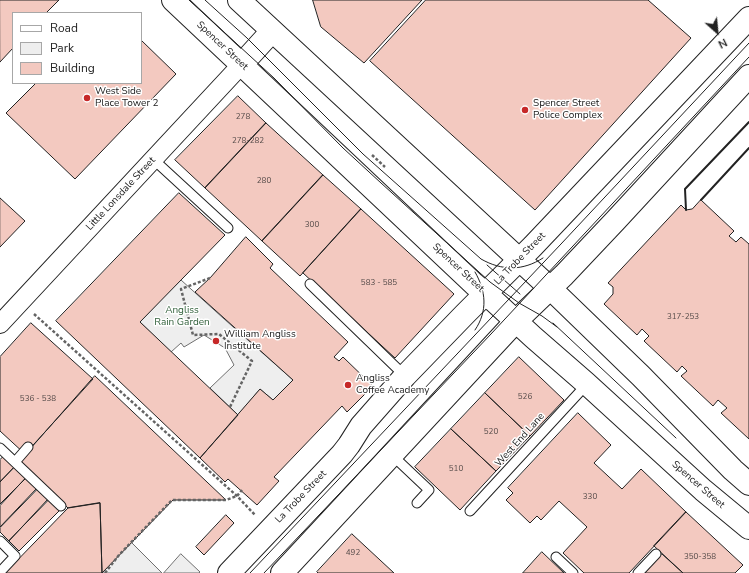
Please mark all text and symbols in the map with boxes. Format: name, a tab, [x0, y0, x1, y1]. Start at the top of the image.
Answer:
legend	[12, 12, 142, 84]
north arrow	[697, 12, 737, 52]
street label: Spencer Street	[194, 19, 250, 73]
text: Road	[50, 20, 78, 36]
text: N	[716, 35, 730, 52]
text: Park	[50, 40, 74, 56]
text: Building	[50, 60, 95, 76]
place label: West Side Place Tower 2	[95, 86, 159, 110]
marker: West Side Place Tower 2	[82, 93, 92, 103]
place label: Spencer Street Police Complex	[533, 98, 602, 122]
marker: Spencer Street Police Complex	[520, 105, 530, 115]
house number: 278	[236, 112, 250, 122]
house number: 278-282	[232, 136, 264, 146]
street label: Little Lonsdale Street	[84, 155, 158, 233]
house number: 280	[257, 176, 271, 186]
house number: 300	[305, 220, 319, 230]
street label: La Trobe Street	[492, 230, 548, 288]
street label: Spencer Street	[430, 241, 486, 295]
house number: 583 - 585	[361, 278, 397, 288]
park label: Angliss Rain Garden	[154, 305, 210, 328]
house number: 317-253	[667, 312, 699, 322]
place label: William Angliss Institute	[224, 329, 296, 352]
marker: William Angliss Institute	[211, 336, 221, 346]
place label: Angliss Coffee Academy	[356, 373, 429, 396]
marker: Angliss Coffee Academy	[343, 380, 353, 390]
house number: 526	[518, 392, 532, 402]
house number: 536 - 538	[20, 394, 56, 404]
street label: West End Lane	[493, 411, 547, 469]
house number: 520	[484, 427, 498, 437]
street label: Spencer Street	[669, 459, 727, 511]
house number: 510	[449, 464, 463, 474]
street label: La Trobe Street	[273, 468, 329, 526]
house number: 330	[583, 492, 597, 502]
house number: 492	[346, 548, 360, 558]
house number: 350-358	[684, 552, 716, 562]

